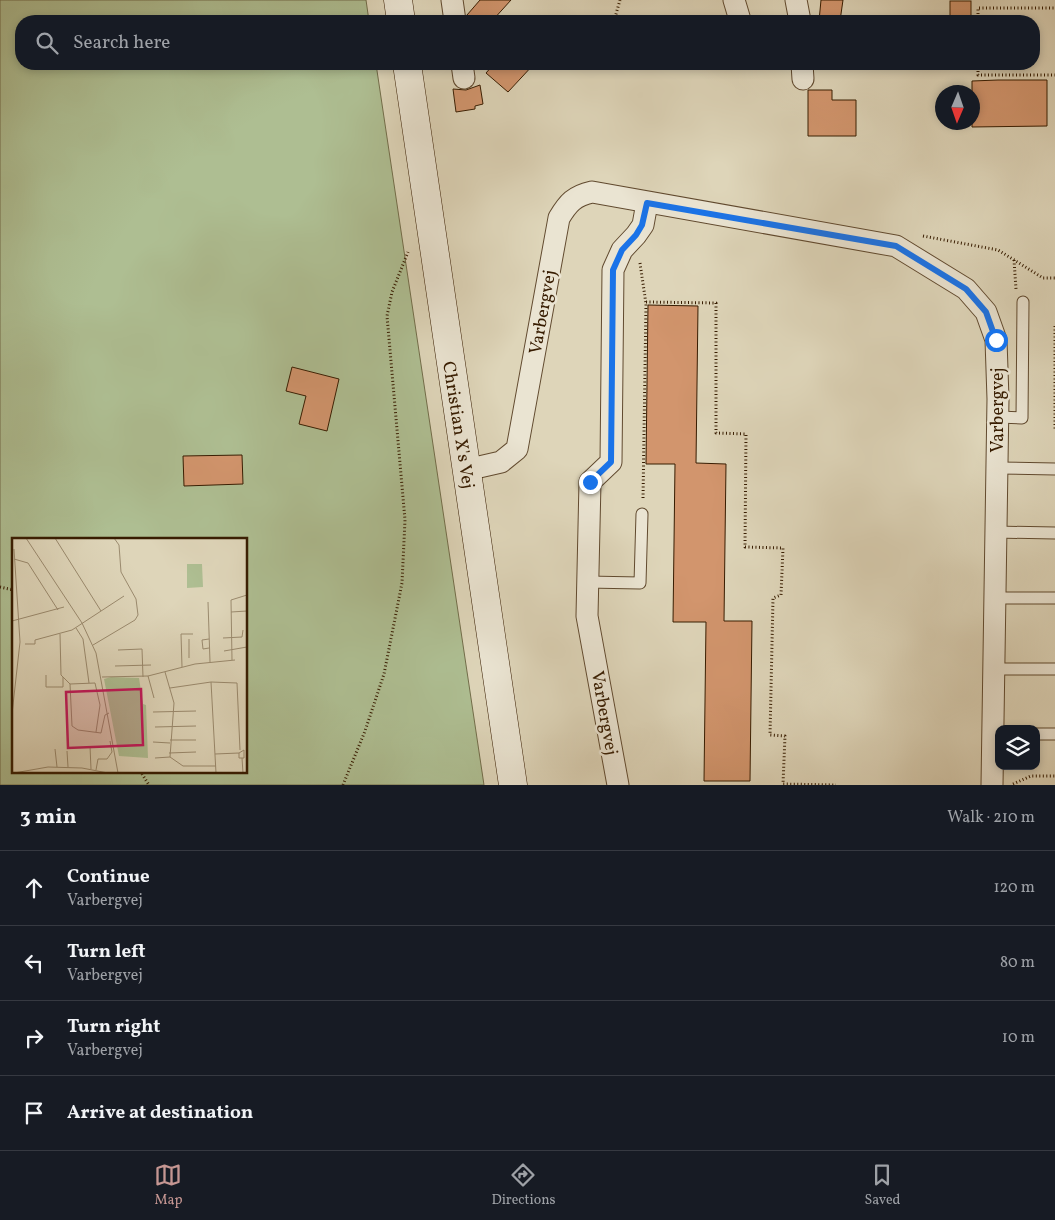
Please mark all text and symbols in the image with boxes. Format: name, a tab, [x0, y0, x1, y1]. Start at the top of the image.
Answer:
search box	[15, 15, 1040, 70]
icon: search	[33, 29, 61, 57]
text: Search here	[73, 30, 170, 56]
north arrow	[935, 85, 980, 130]
street label: Varbergvej	[524, 268, 563, 356]
route start	[985, 329, 1008, 352]
street label: Christian X's Vej	[435, 360, 480, 491]
street label: Varbergvej	[986, 367, 1011, 453]
route end	[579, 471, 602, 494]
inset map	[12, 538, 248, 772]
street label: Varbergvej	[584, 669, 623, 757]
map controls	[995, 725, 1040, 770]
button: layers	[995, 725, 1040, 770]
text: 3 min	[20, 803, 76, 832]
text: Walk · 210 m	[947, 807, 1035, 829]
text: Continue	[67, 864, 150, 890]
icon: ahead	[20, 874, 48, 902]
text: 120 m	[993, 877, 1035, 899]
text: Varbergvej	[67, 890, 143, 912]
text: Turn left	[67, 939, 146, 965]
icon: left	[20, 949, 48, 977]
text: 80 m	[1000, 952, 1035, 974]
text: Varbergvej	[67, 965, 143, 987]
text: Turn right	[67, 1014, 160, 1040]
icon: right	[20, 1024, 48, 1052]
text: 10 m	[1002, 1027, 1035, 1049]
text: Varbergvej	[67, 1040, 143, 1062]
icon: arrive	[20, 1099, 48, 1127]
text: Arrive at destination	[67, 1100, 253, 1126]
tab: Map	[154, 1161, 182, 1210]
tab: Directions	[491, 1161, 556, 1210]
tab: Saved	[864, 1161, 901, 1210]

